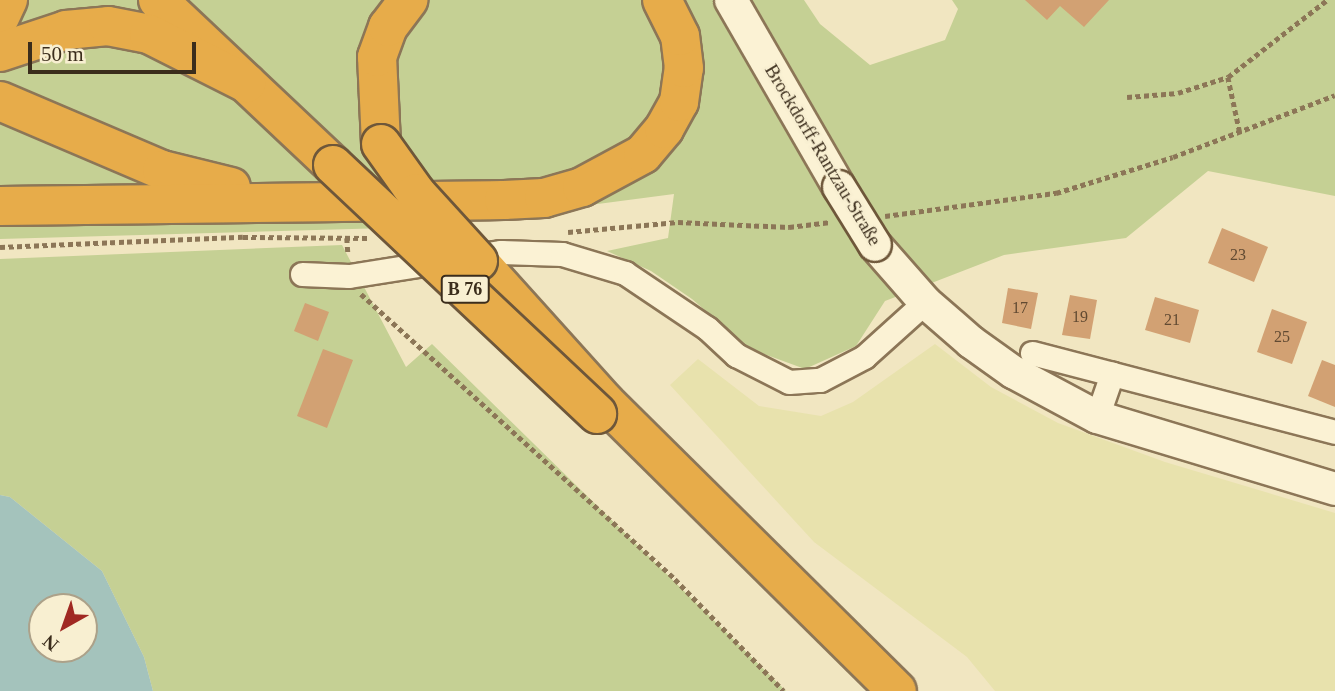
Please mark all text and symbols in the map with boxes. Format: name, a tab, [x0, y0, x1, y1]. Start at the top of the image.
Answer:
scale bar	[32, 28, 200, 72]
text: 50 m	[41, 42, 84, 66]
street label: Brockdorff-Rantzau-Straße	[760, 60, 886, 250]
house number: 23	[1230, 245, 1246, 265]
road number: B 76	[440, 274, 490, 304]
house number: 17	[1012, 298, 1028, 318]
house number: 19	[1072, 307, 1088, 327]
house number: 21	[1164, 310, 1180, 330]
house number: 25	[1274, 327, 1290, 347]
north arrow	[28, 593, 98, 663]
text: N	[38, 630, 62, 655]

